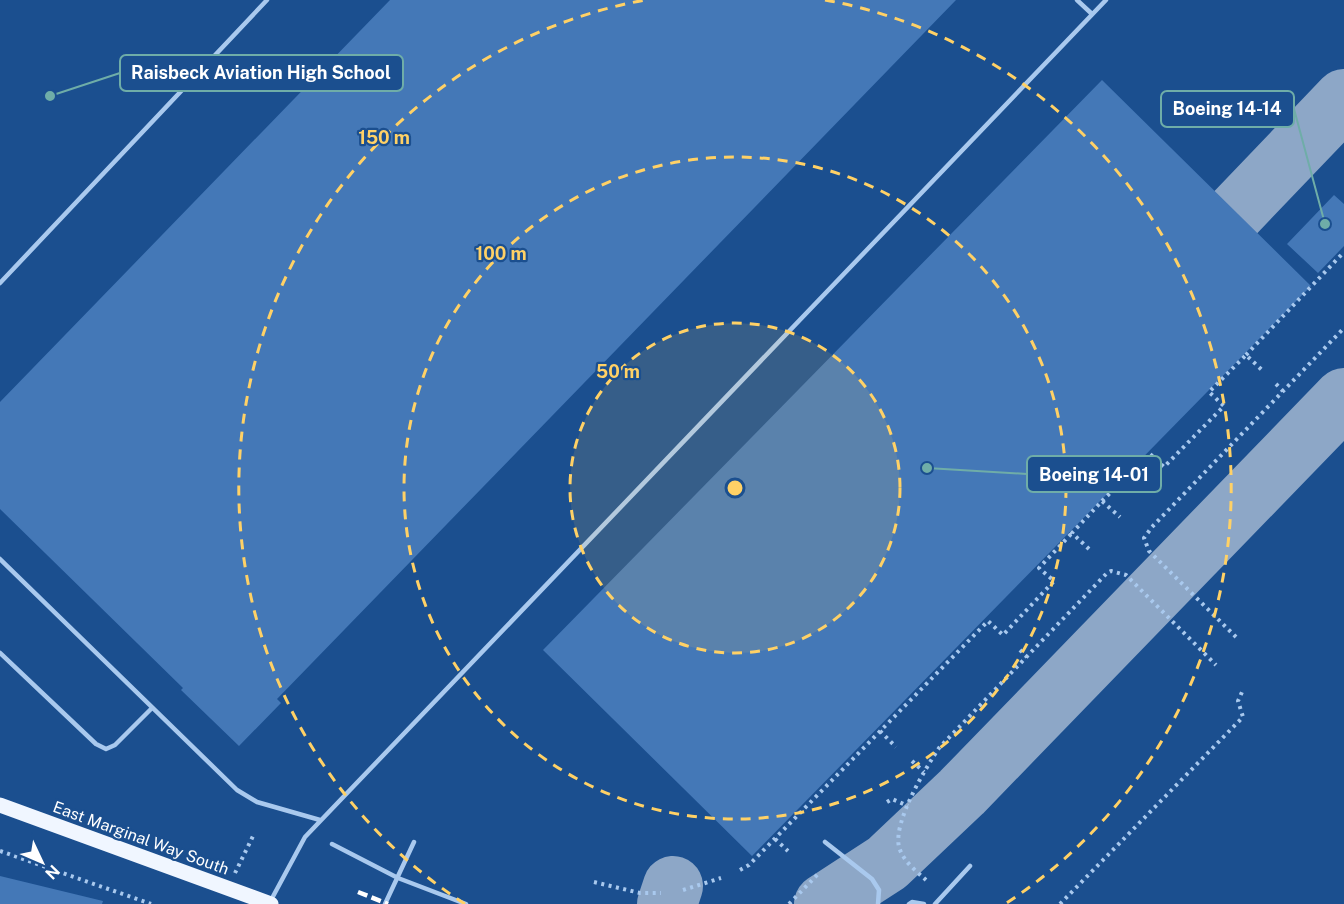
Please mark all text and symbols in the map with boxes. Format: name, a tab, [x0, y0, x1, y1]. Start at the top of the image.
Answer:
callout: Raisbeck Aviation High School	[120, 55, 403, 91]
text: Raisbeck Aviation High School	[131, 62, 391, 83]
callout: Boeing 14-14	[1161, 91, 1294, 127]
text: Boeing 14-14	[1173, 98, 1282, 119]
text: 150 m	[358, 127, 410, 148]
text: 100 m	[475, 243, 527, 264]
text: 50 m	[596, 361, 640, 382]
callout: Boeing 14-01	[1027, 456, 1161, 492]
text: Boeing 14-01	[1039, 464, 1149, 485]
centre of rings	[725, 478, 745, 498]
street label: East Marginal Way South	[50, 797, 232, 879]
north arrow	[12, 832, 72, 892]
text: N	[41, 861, 64, 883]

